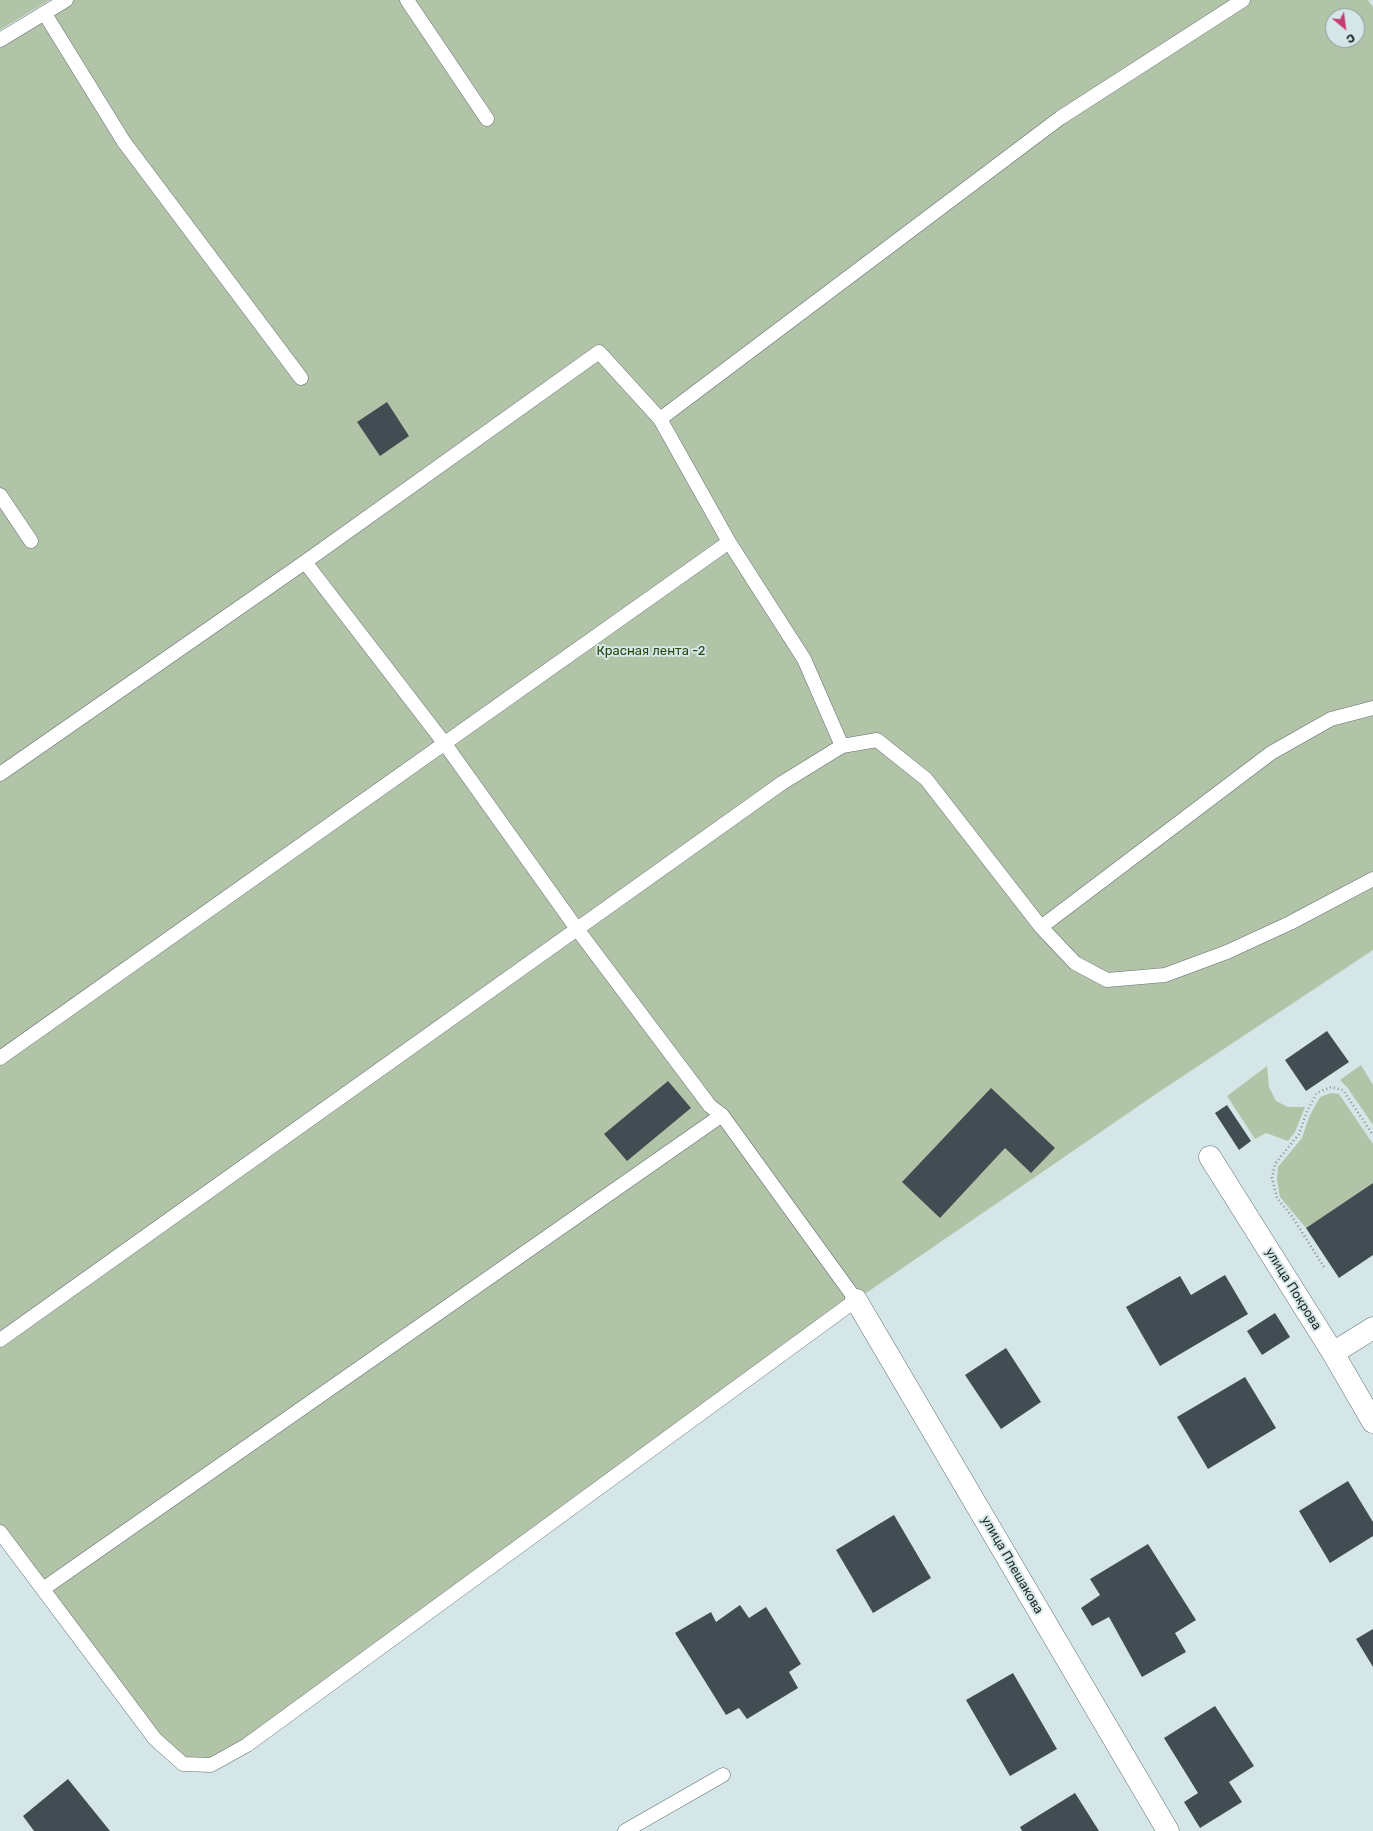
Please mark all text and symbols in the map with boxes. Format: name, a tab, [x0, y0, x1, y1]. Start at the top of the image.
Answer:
north arrow	[1325, 8, 1365, 48]
text: С	[1344, 30, 1357, 46]
park label: Красная лента -2	[597, 643, 705, 659]
street label: улица Покрова	[1261, 1245, 1325, 1333]
street label: улица Плешакова	[978, 1513, 1046, 1617]

